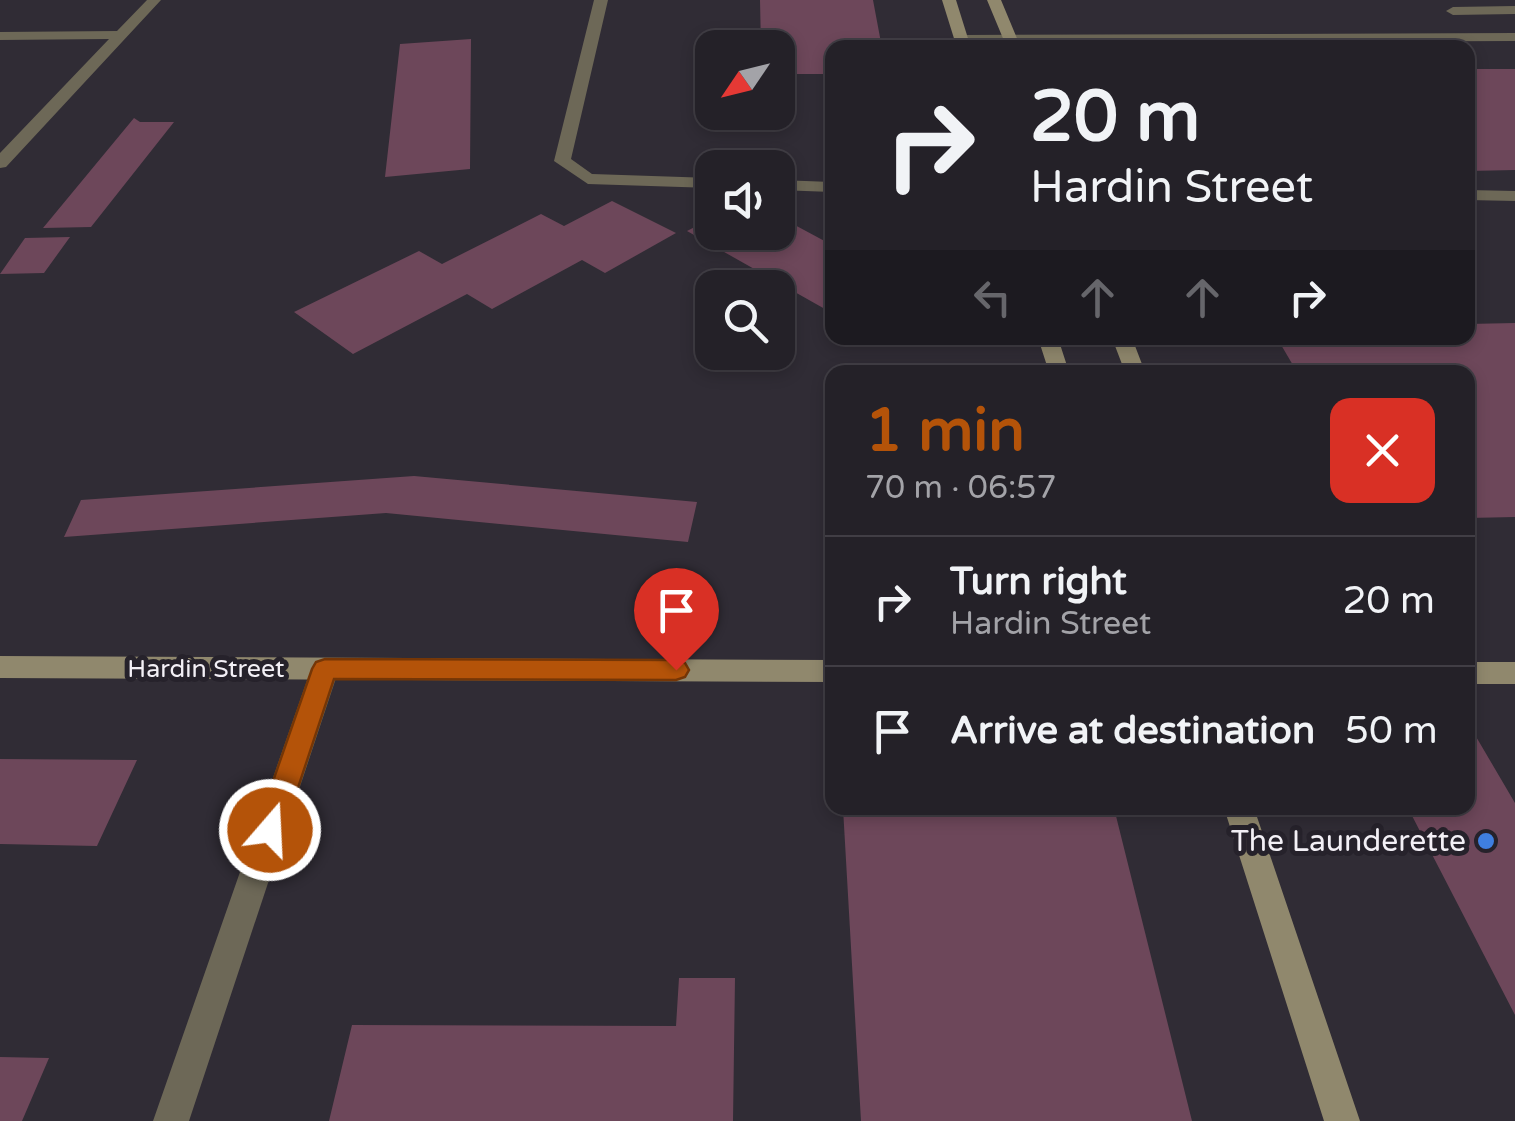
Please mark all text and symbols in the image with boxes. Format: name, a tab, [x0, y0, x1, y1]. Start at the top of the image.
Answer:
north arrow	[695, 30, 795, 130]
map controls	[695, 30, 795, 370]
text: 20 m	[1030, 76, 1200, 160]
icon: right	[865, 80, 995, 210]
button: sound	[695, 150, 795, 250]
text: Hardin Street	[1030, 161, 1313, 215]
button: search	[695, 270, 795, 370]
icon: left	[965, 270, 1020, 325]
icon: ahead	[1070, 270, 1125, 325]
icon: ahead	[1175, 270, 1230, 325]
icon: right	[1280, 270, 1335, 325]
text: 1 min	[865, 395, 1025, 467]
button: close	[1330, 398, 1435, 503]
text: 70 m · 06:57	[865, 469, 1057, 507]
text: Turn right	[950, 559, 1127, 605]
pin	[634, 568, 719, 671]
icon: right	[865, 574, 920, 629]
text: 20 m	[1343, 578, 1435, 624]
icon: arrive	[649, 583, 704, 638]
text: Hardin Street	[950, 605, 1151, 643]
street label: Hardin Street	[127, 654, 285, 684]
icon: arrive	[865, 704, 920, 759]
text: Arrive at destination	[950, 708, 1315, 754]
text: 50 m	[1345, 708, 1438, 754]
position arrow	[218, 778, 322, 882]
place label: The Launderette	[1231, 823, 1466, 860]
marker: The Launderette	[1475, 830, 1497, 852]

